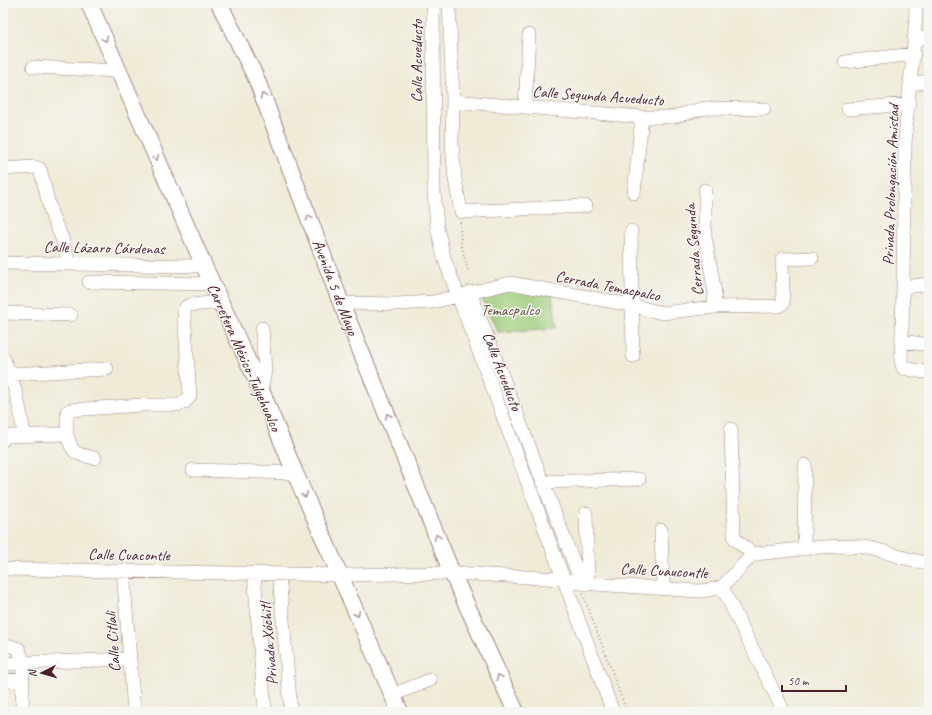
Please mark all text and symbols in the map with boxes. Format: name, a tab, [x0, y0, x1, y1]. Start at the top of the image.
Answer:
street label: Calle Acueducto	[407, 18, 427, 102]
one-way arrow	[100, 35, 108, 42]
street label: Calle Segunda Acueducto	[532, 81, 665, 111]
one-way arrow	[259, 93, 267, 100]
street label: Privada Prolongación Amistad	[878, 102, 904, 266]
one-way arrow	[152, 154, 160, 161]
street label: Cerrada Segunda	[680, 202, 708, 296]
one-way arrow	[305, 214, 313, 221]
street label: Calle Lázaro Cárdenas	[43, 237, 166, 259]
street label: Avenida 5 de Mayo	[308, 237, 363, 339]
street label: Cerrada Temacpalco	[554, 266, 663, 306]
street label: Carretera México-Tulyehualco	[202, 280, 287, 437]
park label: Temacpalco	[481, 300, 541, 320]
street label: Calle Acueducto	[478, 329, 527, 415]
one-way arrow	[385, 413, 393, 421]
one-way arrow	[300, 490, 308, 498]
one-way arrow	[434, 533, 442, 540]
street label: Calle Cuacontle	[88, 544, 172, 566]
street label: Calle Cuaucontle	[620, 559, 710, 583]
street label: Privada Xóchitl	[255, 599, 283, 686]
street label: Calle Citlali	[101, 609, 125, 673]
one-way arrow	[353, 610, 361, 617]
north arrow	[22, 653, 62, 693]
scale bar	[782, 667, 846, 693]
text: N	[25, 668, 39, 678]
one-way arrow	[496, 673, 504, 680]
text: 50 m	[788, 673, 810, 689]

